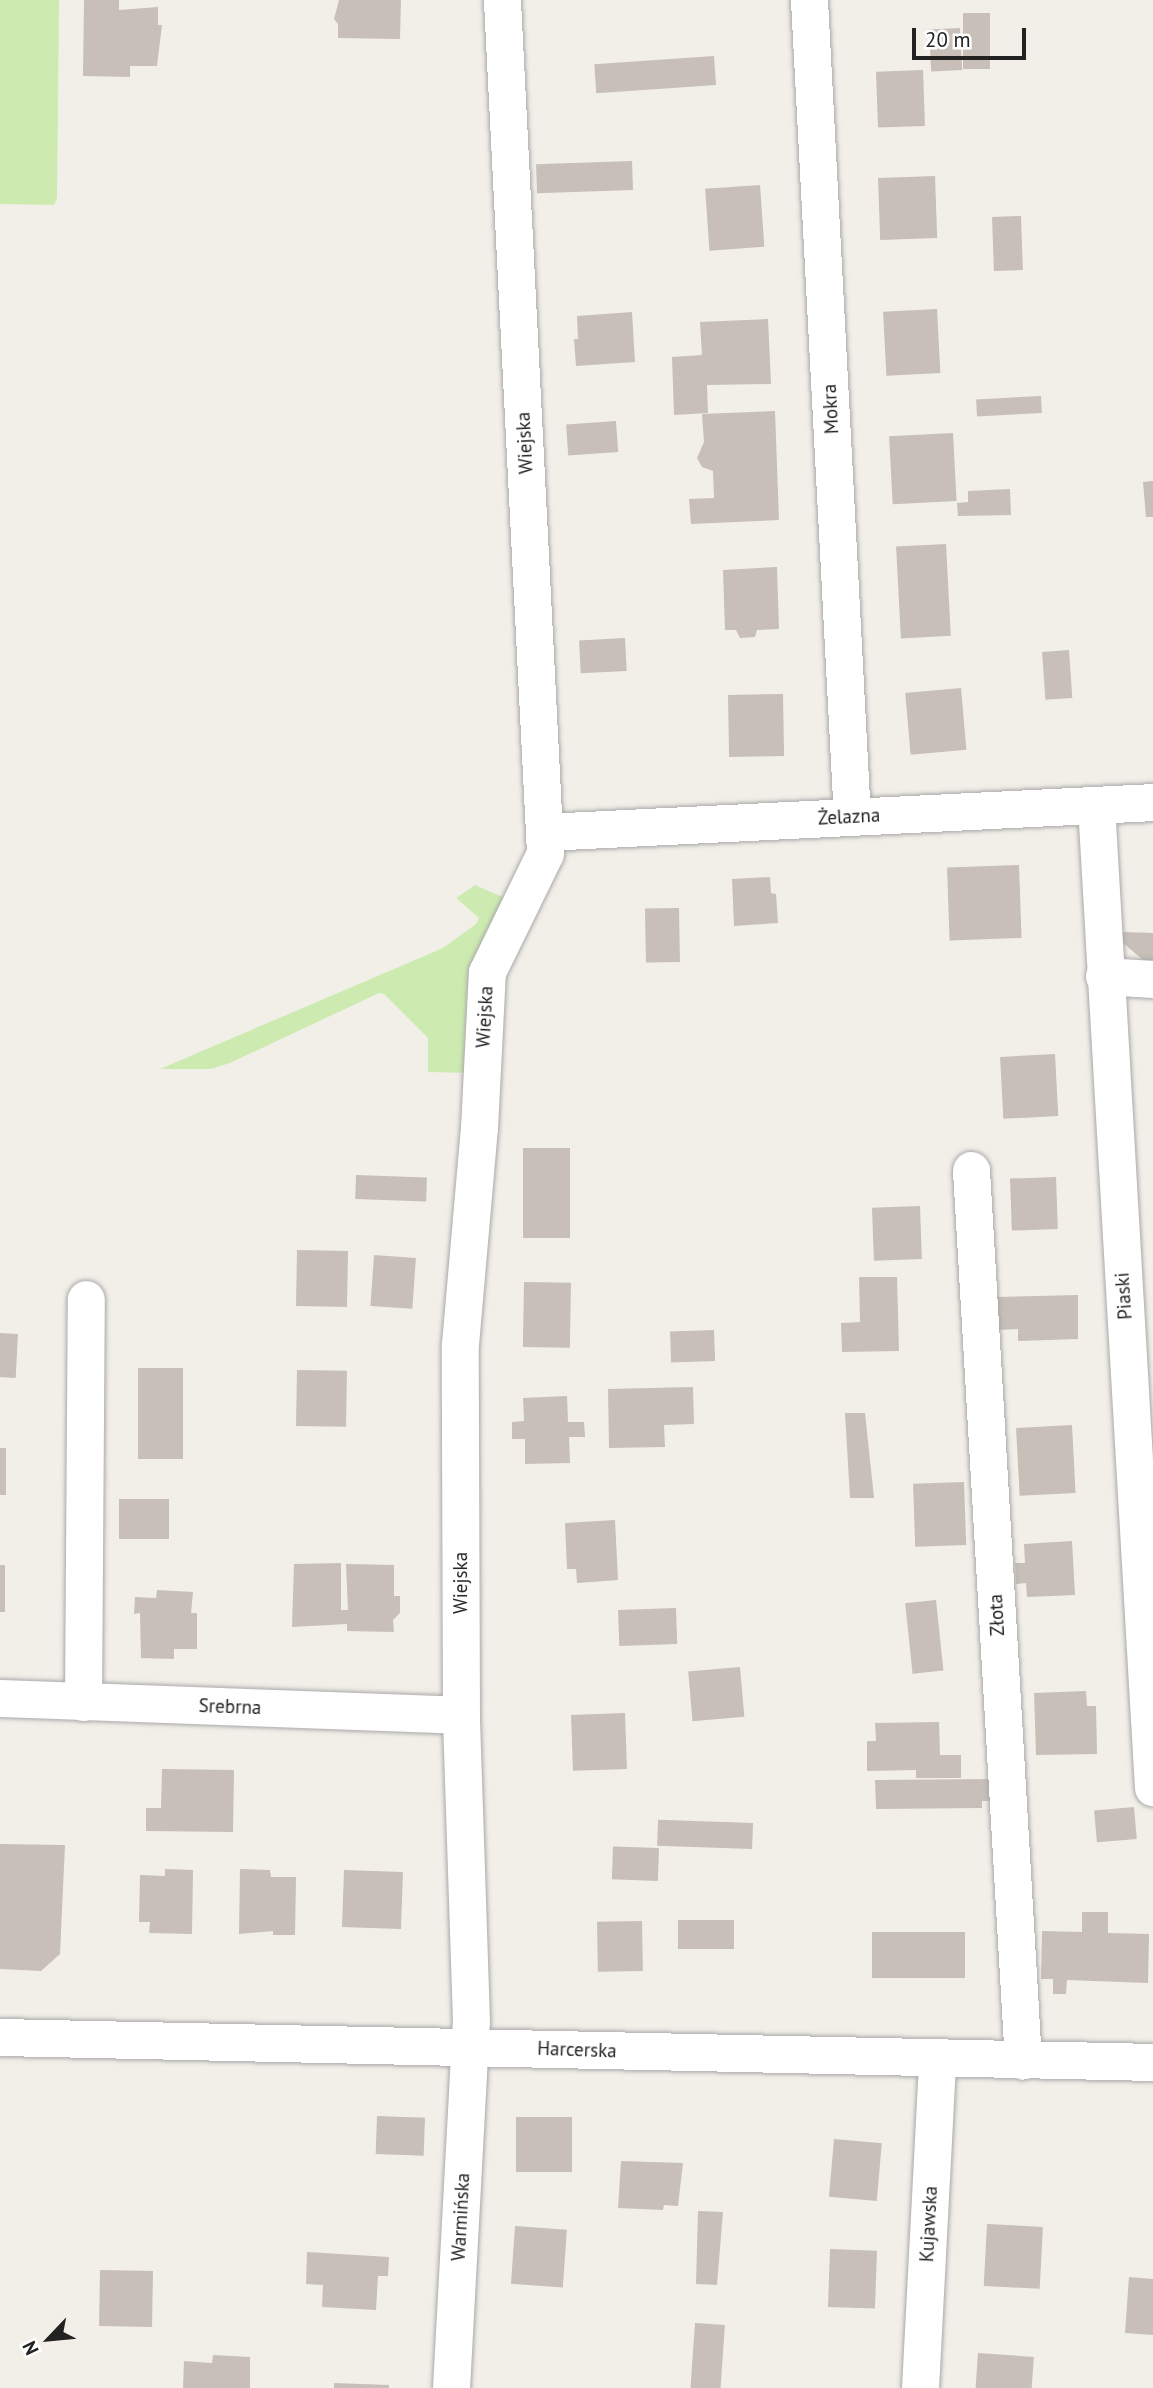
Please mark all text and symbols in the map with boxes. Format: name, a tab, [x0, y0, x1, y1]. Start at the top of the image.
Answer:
scale bar	[915, 14, 1029, 58]
text: 20 m	[925, 26, 971, 53]
street label: Mokra	[818, 383, 844, 435]
street label: Wiejska	[512, 411, 538, 475]
street label: Żelazna	[817, 804, 881, 830]
street label: Wiejska	[472, 985, 498, 1049]
street label: Piaski	[1111, 1272, 1137, 1320]
street label: Wiejska	[450, 1552, 472, 1614]
street label: Złota	[985, 1593, 1009, 1637]
street label: Srebrna	[198, 1695, 262, 1719]
street label: Harcerska	[537, 2037, 617, 2063]
street label: Warmińska	[447, 2172, 475, 2262]
street label: Kujawska	[916, 2185, 942, 2263]
north arrow	[14, 2304, 84, 2374]
text: N	[17, 2337, 44, 2359]

